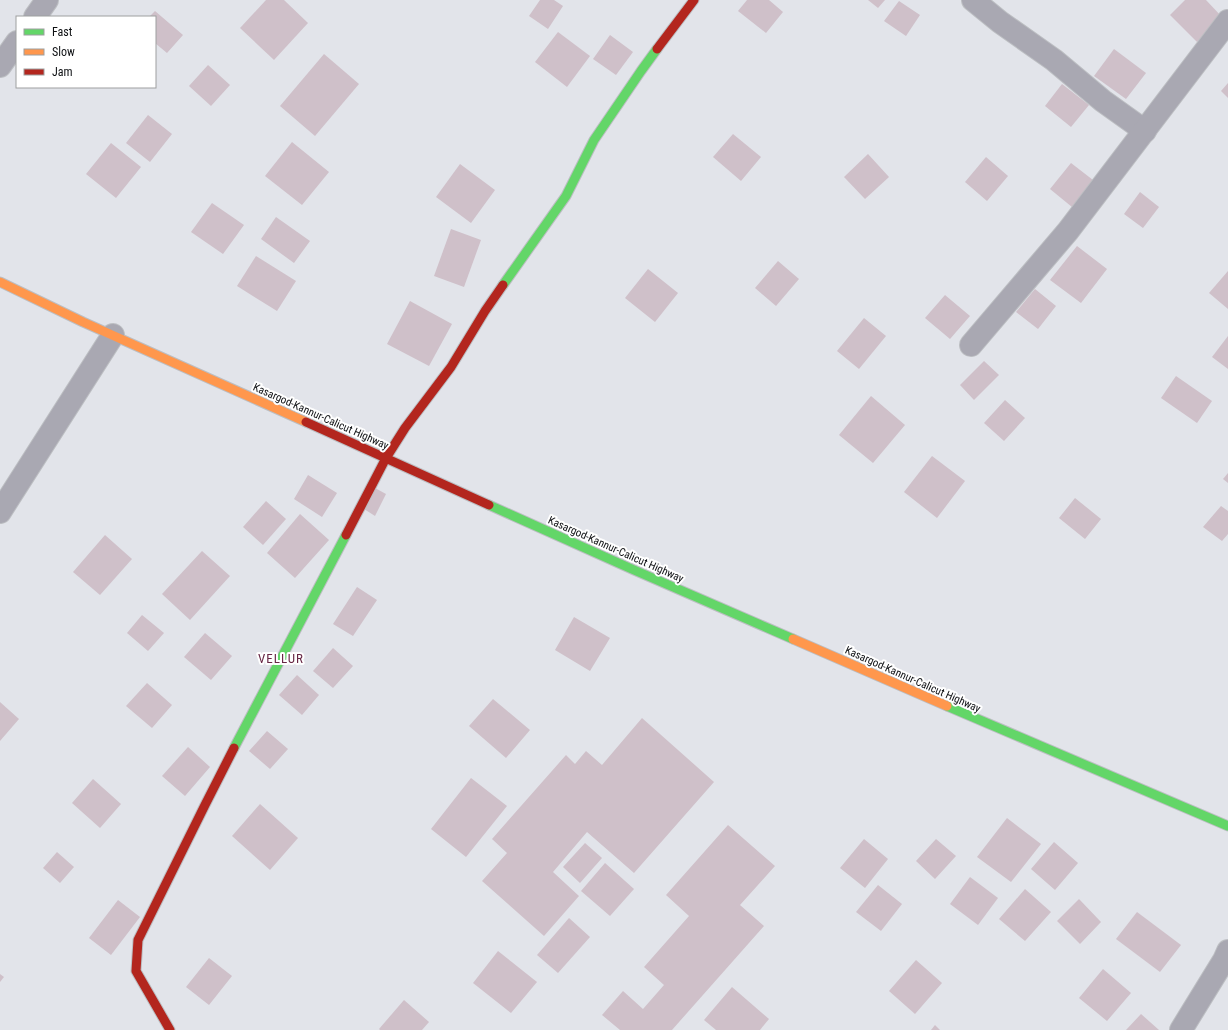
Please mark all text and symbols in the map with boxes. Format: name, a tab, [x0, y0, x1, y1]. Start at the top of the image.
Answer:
legend	[16, 16, 156, 88]
text: Fast	[52, 25, 73, 39]
text: Slow	[52, 45, 75, 59]
text: Jam	[52, 65, 73, 79]
street label: Kasargod-Kannur-Calicut Highway	[251, 381, 391, 452]
street label: Kasargod-Kannur-Calicut Highway	[546, 514, 686, 585]
street label: Kasargod-Kannur-Calicut Highway	[843, 644, 983, 715]
district label: VELLUR	[258, 651, 304, 666]

